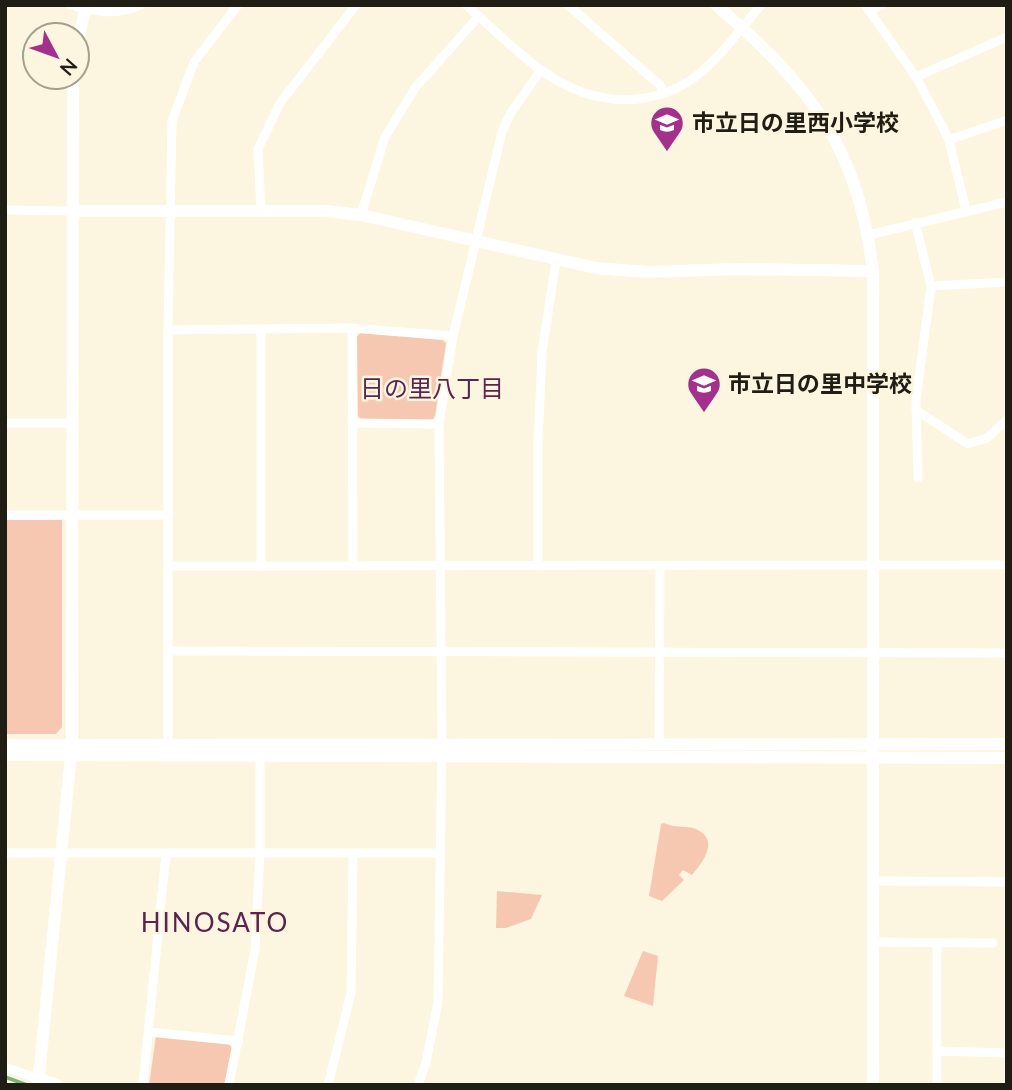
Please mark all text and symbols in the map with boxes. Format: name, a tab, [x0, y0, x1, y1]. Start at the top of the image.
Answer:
north arrow	[21, 21, 91, 91]
text: N	[56, 54, 83, 81]
school or university icon: 市立日の里西小学校	[648, 104, 686, 153]
place label: 市立日の里西小学校	[692, 108, 899, 136]
school or university icon: 市立日の里中学校	[685, 365, 723, 414]
place label: 市立日の里中学校	[728, 369, 912, 397]
district label: 日の里八丁目	[360, 373, 504, 402]
district label: HINOSATO	[141, 906, 289, 938]

